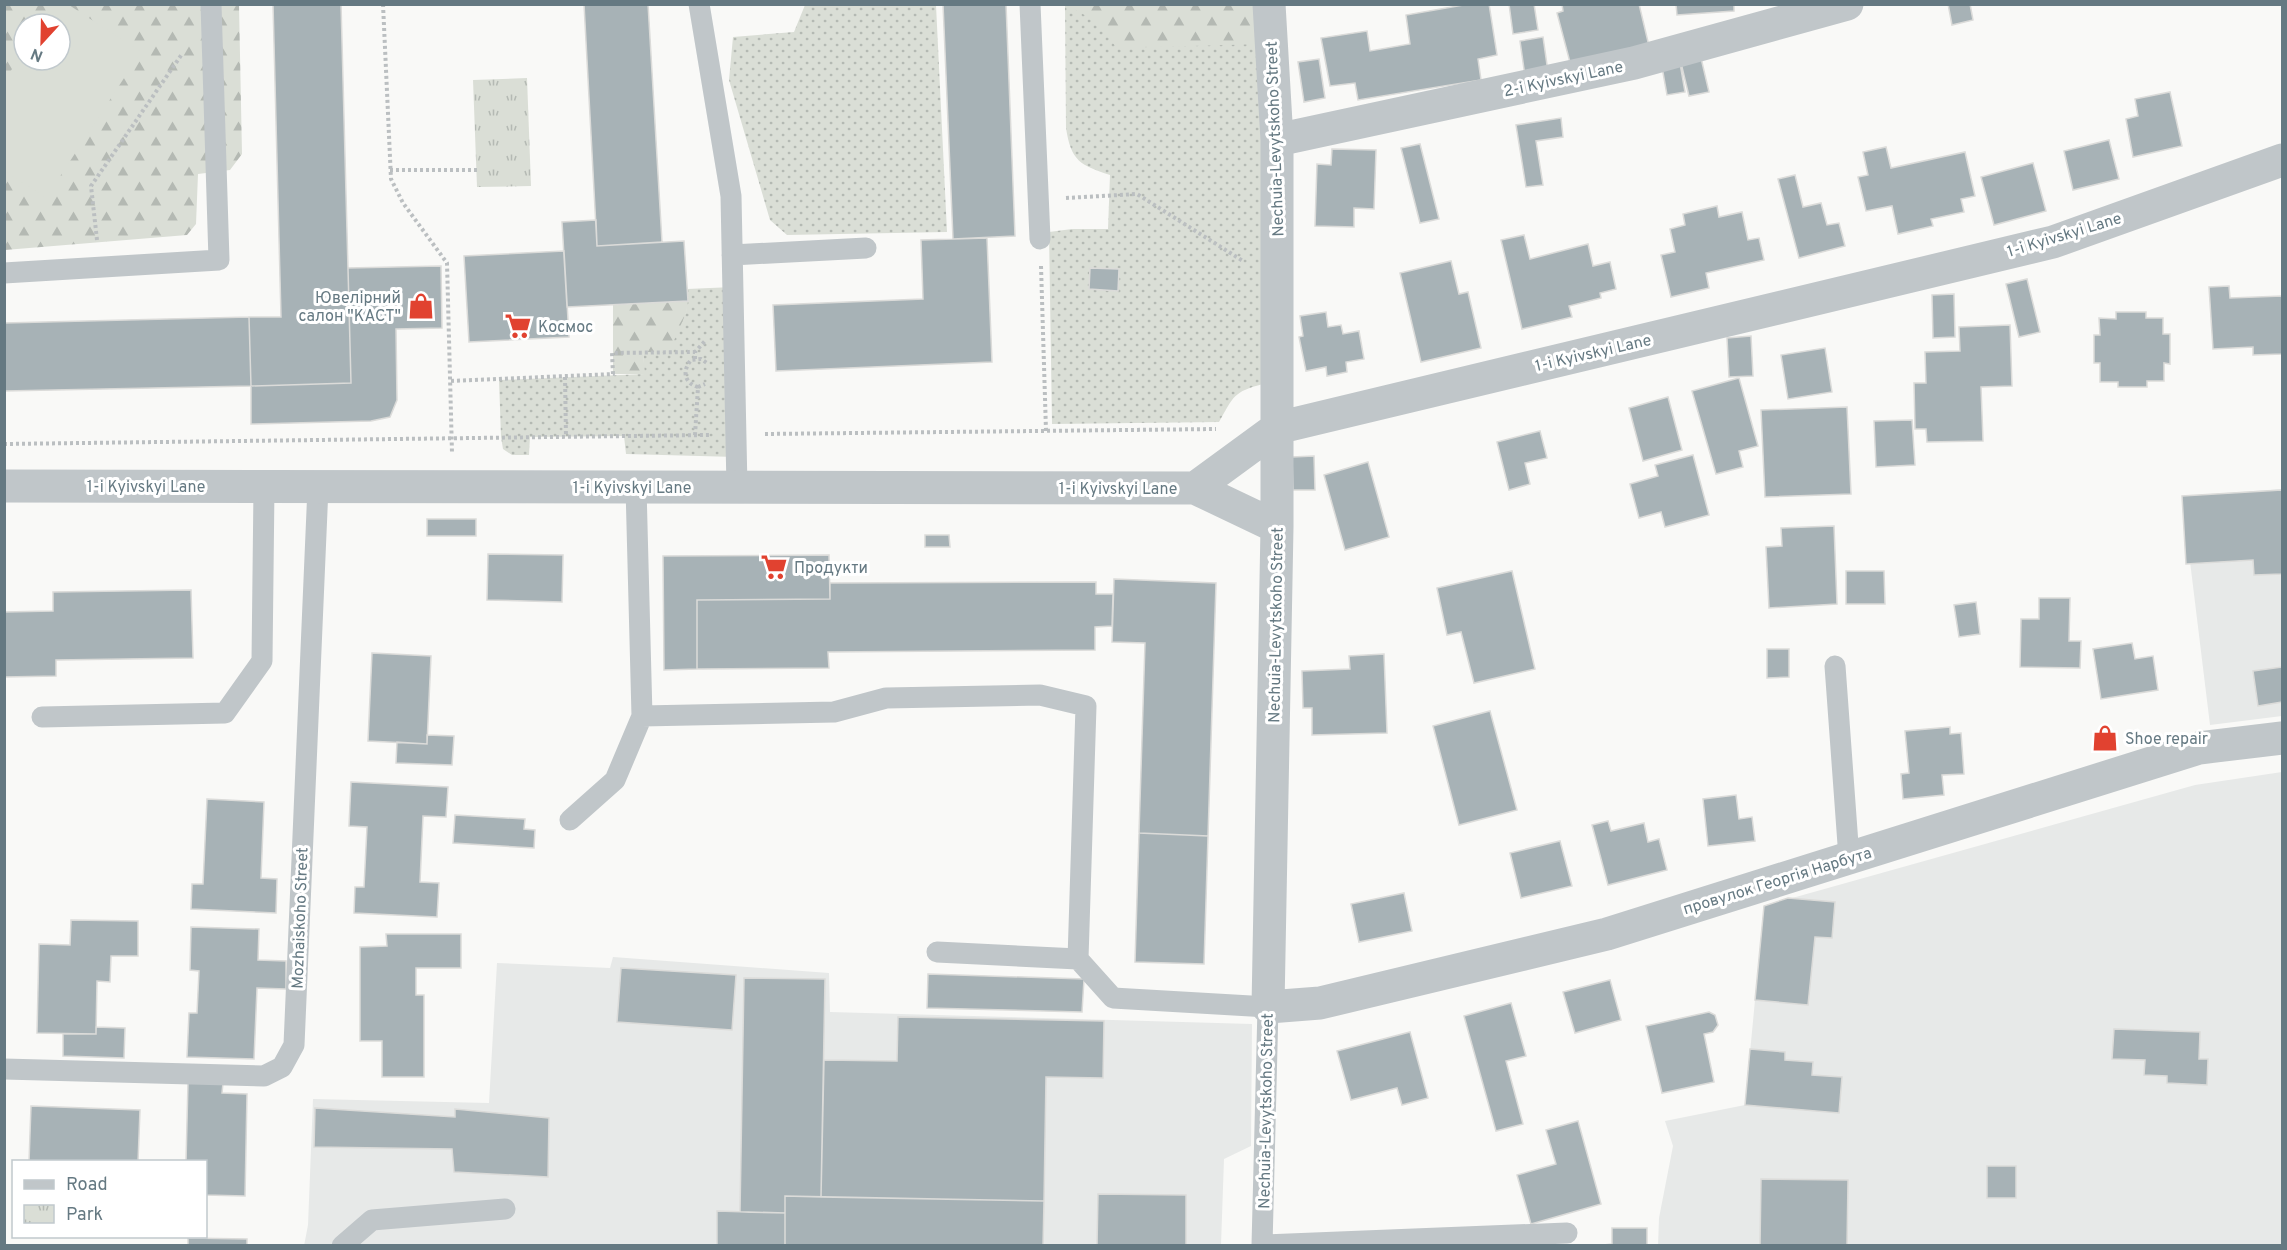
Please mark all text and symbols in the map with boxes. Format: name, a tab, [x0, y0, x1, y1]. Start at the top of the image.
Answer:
north arrow	[12, 12, 72, 72]
street label: Nechuia-Levytskoho Street	[1263, 41, 1289, 237]
text: N	[28, 43, 46, 65]
street label: 2-i Kyivskyi Lane	[1502, 58, 1625, 102]
street label: 1-i Kyivskyi Lane	[2005, 209, 2124, 263]
place label: Ювелірний салон "КАСТ"	[298, 289, 401, 327]
shop icon: Ювелірний салон "КАСТ"	[406, 291, 436, 321]
supermarket icon: Космос	[503, 311, 533, 341]
place label: Космос	[538, 318, 593, 338]
street label: 1-i Kyivskyi Lane	[1533, 331, 1654, 377]
street label: 1-i Kyivskyi Lane	[87, 478, 205, 498]
street label: 1-i Kyivskyi Lane	[573, 479, 691, 499]
street label: 1-i Kyivskyi Lane	[1059, 480, 1177, 500]
street label: Nechuia-Levytskoho Street	[1265, 527, 1289, 723]
supermarket icon: Продукти	[759, 552, 789, 582]
place label: Продукти	[794, 559, 868, 579]
shop icon: Shoe repair	[2090, 723, 2120, 753]
place label: Shoe repair	[2125, 730, 2208, 750]
street label: провулок Георгія Нарбута	[1681, 844, 1874, 920]
street label: Mozhaiskoho Street	[289, 847, 313, 989]
street label: Nechuia-Levytskoho Street	[1255, 1013, 1279, 1209]
legend	[12, 1160, 207, 1238]
text: Road	[66, 1174, 108, 1197]
text: Park	[66, 1204, 103, 1227]

